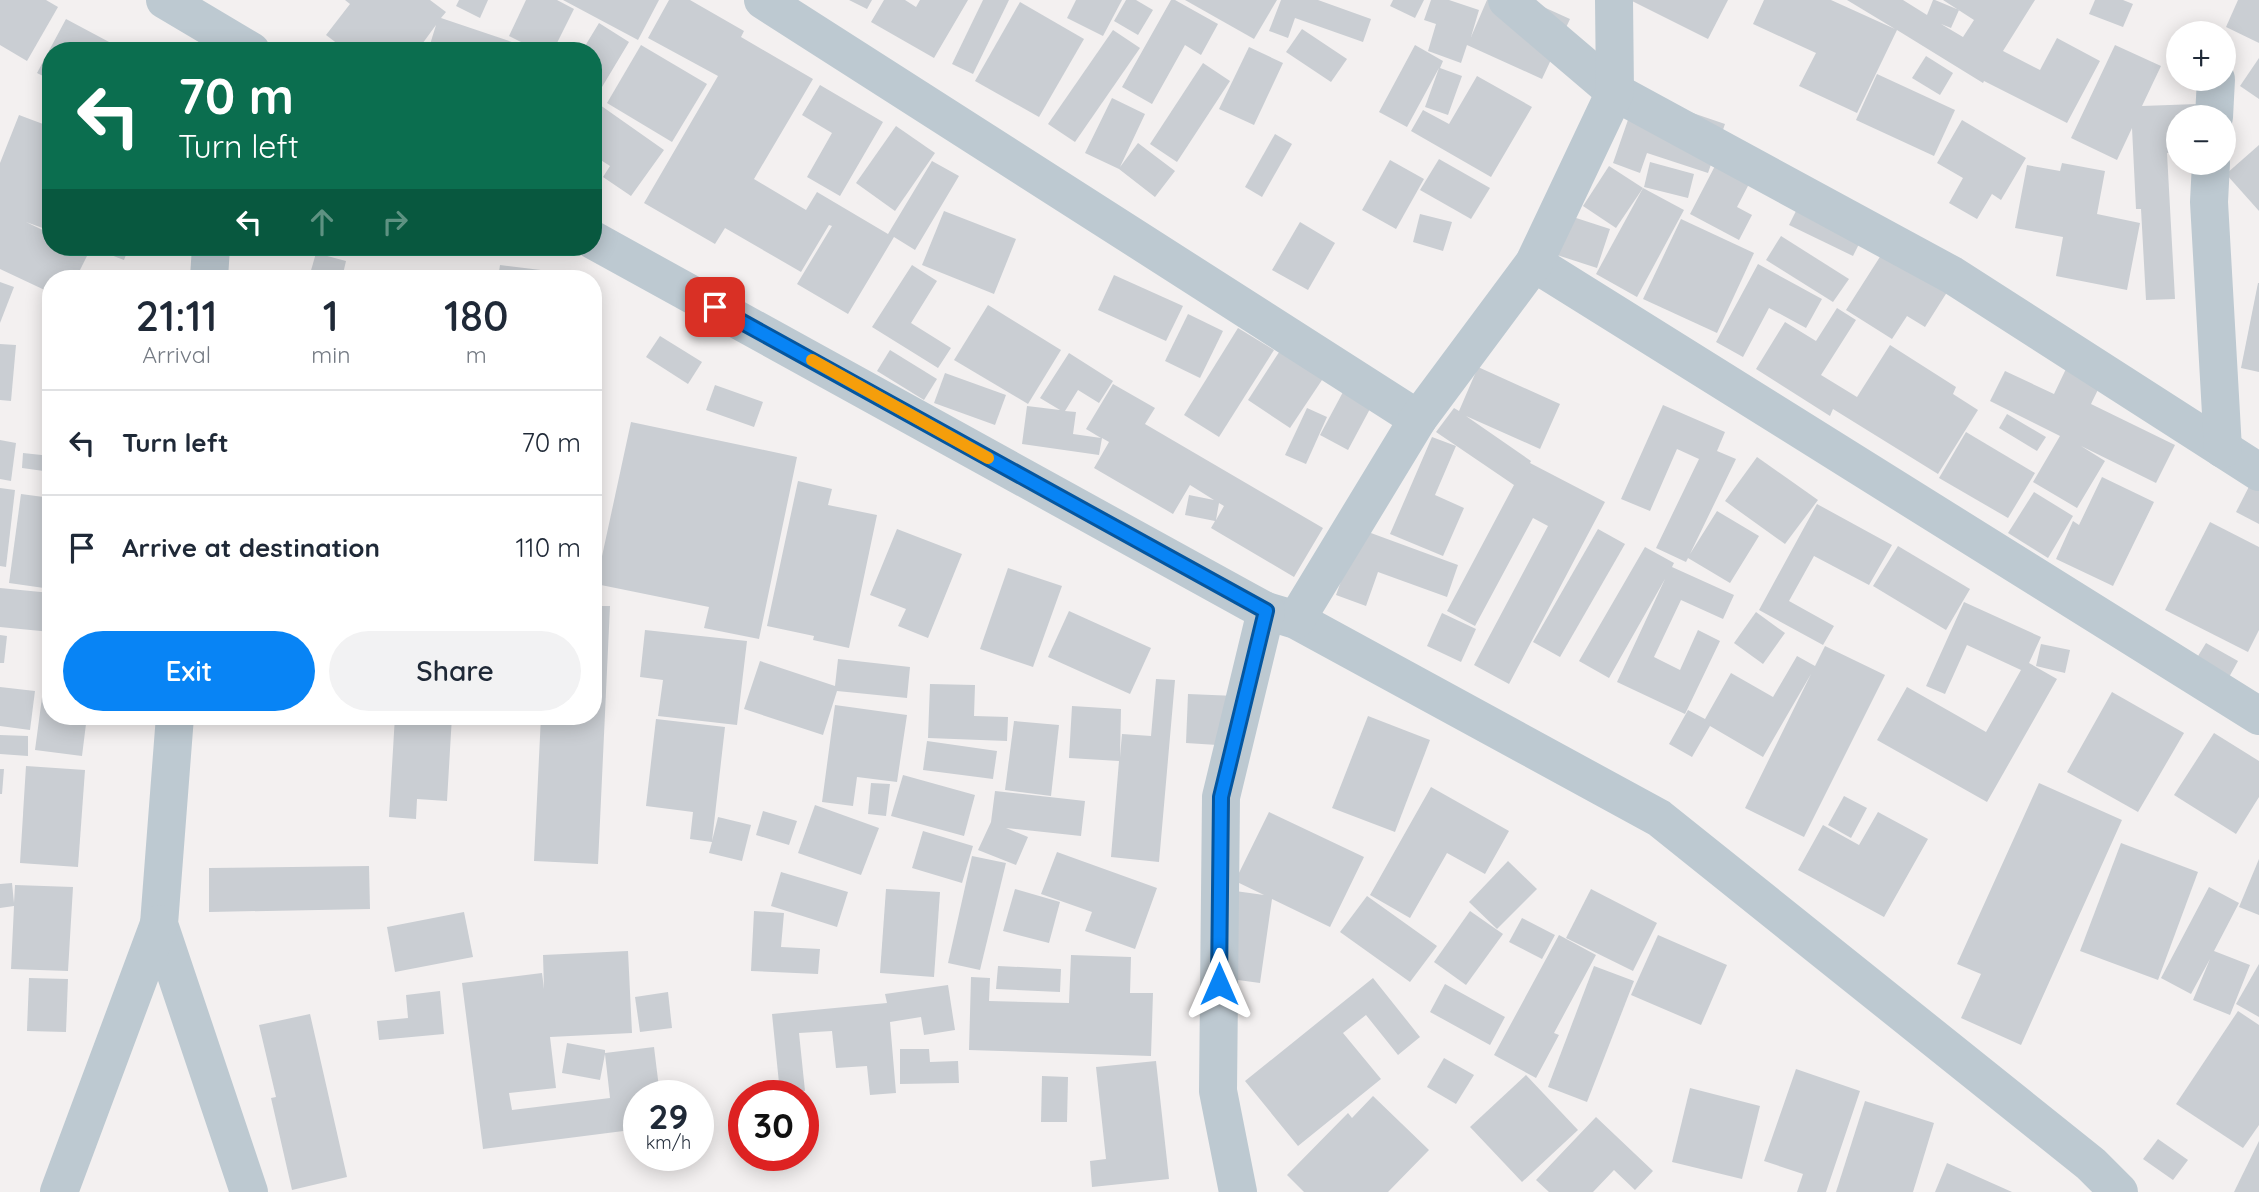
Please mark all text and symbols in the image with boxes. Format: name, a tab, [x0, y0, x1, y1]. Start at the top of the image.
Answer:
map controls	[2166, 21, 2236, 175]
button: +	[2166, 21, 2236, 91]
text: 70 m	[178, 65, 294, 126]
icon: left	[63, 70, 154, 161]
button: −	[2166, 105, 2236, 175]
text: Turn left	[178, 126, 299, 166]
icon: left	[230, 203, 268, 241]
icon: ahead	[303, 203, 341, 241]
icon: right	[376, 203, 414, 241]
pin	[685, 277, 745, 337]
icon: arrive	[696, 288, 734, 326]
text: 21:11	[136, 289, 218, 342]
text: 1	[323, 289, 339, 342]
text: 180	[444, 289, 508, 342]
text: Arrival	[142, 340, 211, 369]
text: min	[311, 340, 350, 369]
text: m	[466, 340, 487, 369]
icon: left	[63, 424, 101, 462]
text: Turn left	[122, 426, 229, 459]
text: 70 m	[521, 426, 581, 459]
icon: arrive	[63, 529, 101, 567]
text: Arrive at destination	[122, 531, 380, 564]
text: 110 m	[515, 531, 581, 564]
button: Exit	[63, 631, 315, 711]
button: Share	[329, 631, 581, 711]
position arrow	[1182, 947, 1256, 1021]
speed limit sign: 30	[728, 1080, 819, 1171]
text: 29	[649, 1094, 688, 1138]
text: km/h	[646, 1131, 691, 1154]

